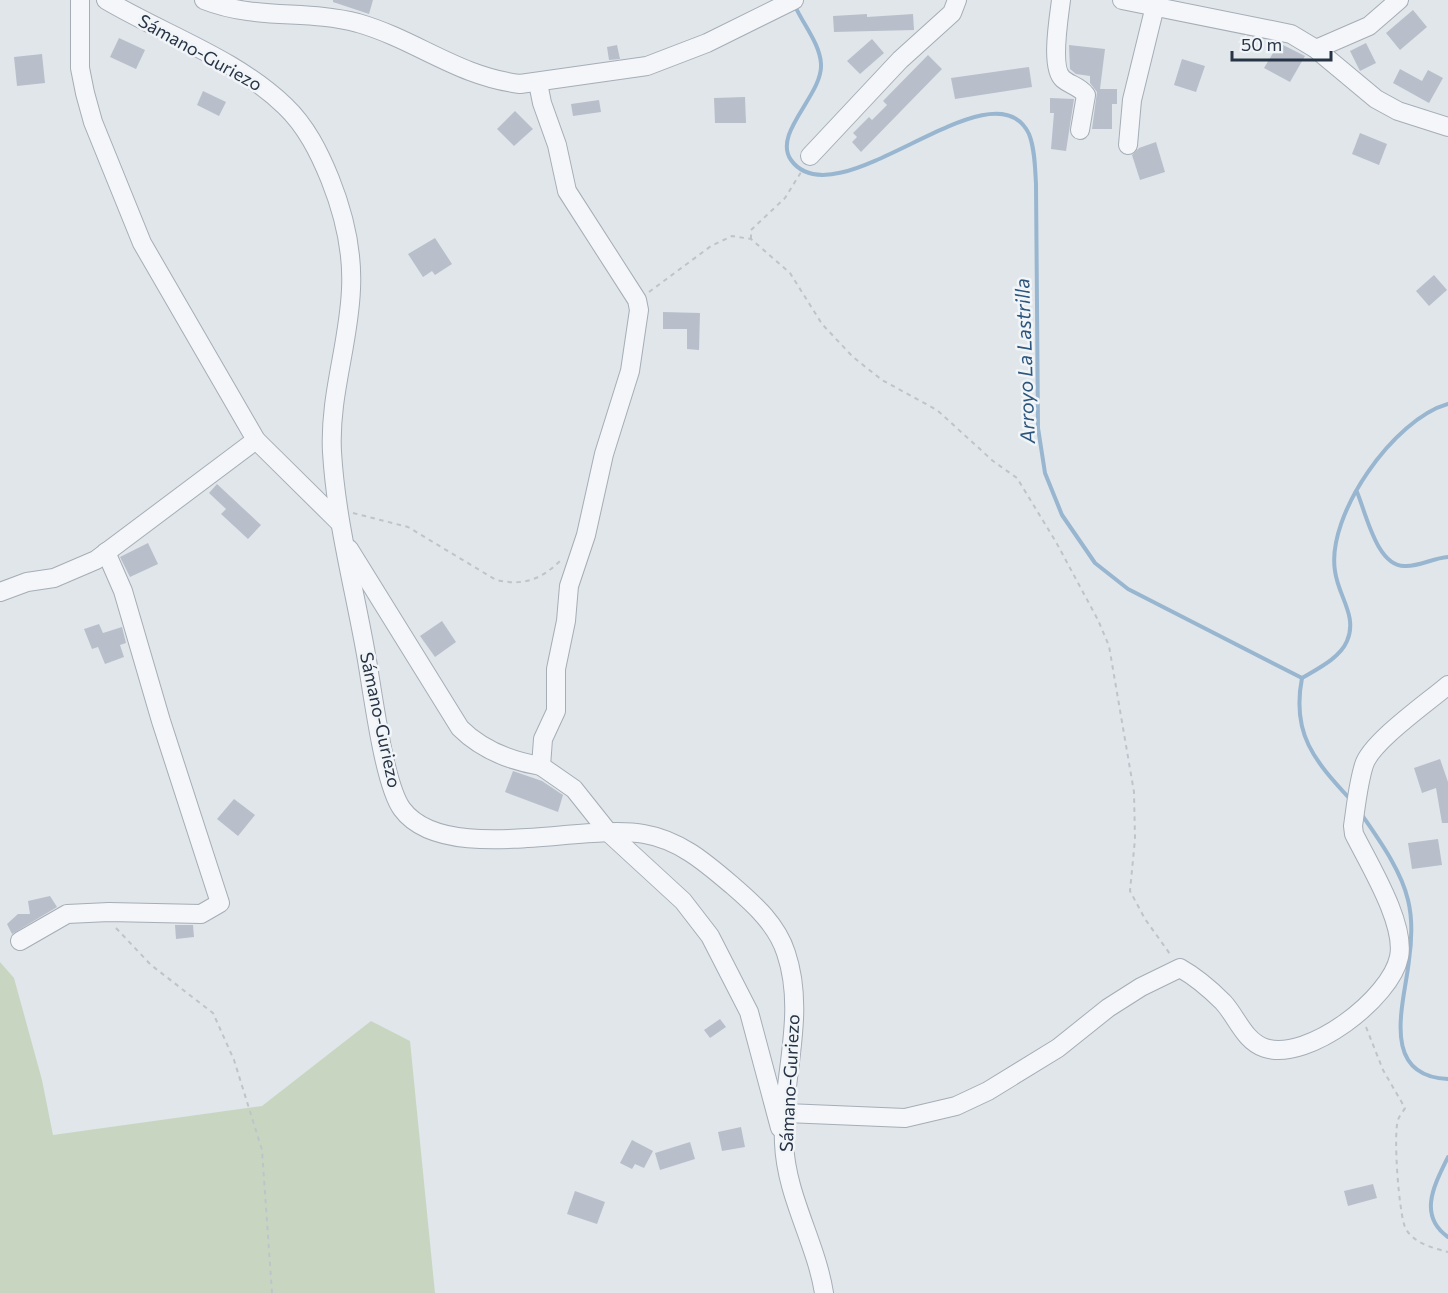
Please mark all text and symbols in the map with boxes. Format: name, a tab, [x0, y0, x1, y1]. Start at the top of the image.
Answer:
street label: Sámano-Guriezo	[135, 9, 266, 95]
scale bar	[1232, 24, 1331, 62]
text: 50 m	[1241, 33, 1282, 55]
water label: Arroyo La Lastrilla	[1009, 278, 1039, 445]
street label: Sámano-Guriezo	[356, 650, 406, 790]
street label: Sámano-Guriezo	[774, 1014, 804, 1152]

